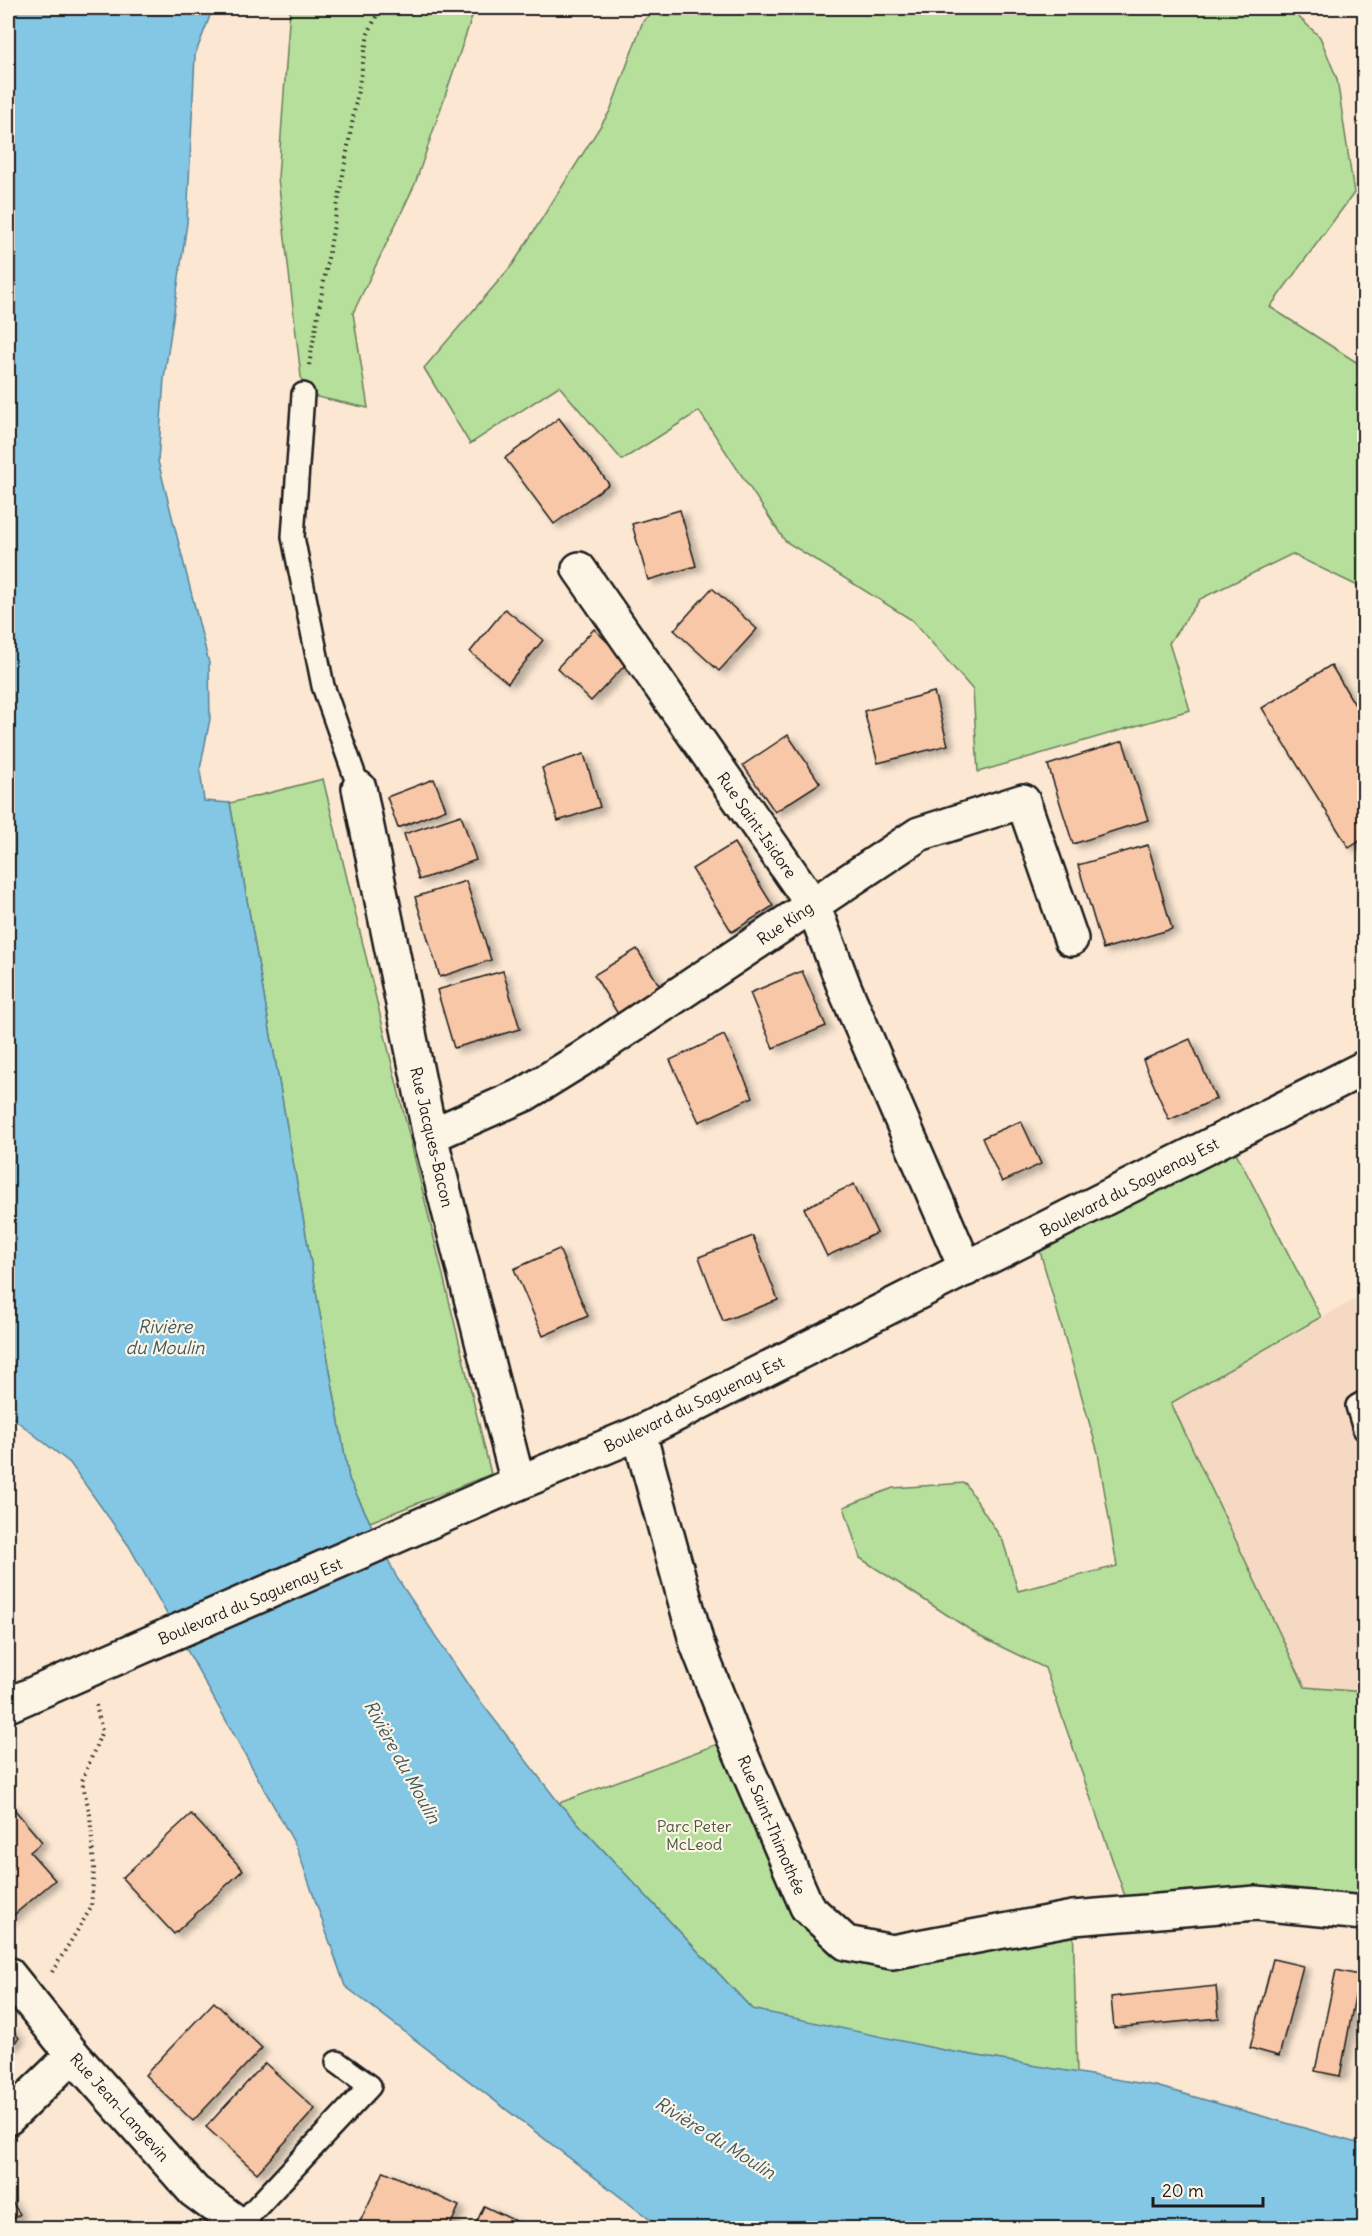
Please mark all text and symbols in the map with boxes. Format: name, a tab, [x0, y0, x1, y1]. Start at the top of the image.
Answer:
street label: Rue Saint-Isidore	[713, 768, 801, 882]
street label: Rue King	[753, 897, 817, 949]
street label: Rue Jacques-Bacon	[406, 1065, 458, 1209]
street label: Boulevard du Saguenay Est	[1036, 1133, 1222, 1241]
water label: Rivière du Moulin	[126, 1315, 205, 1359]
street label: Boulevard du Saguenay Est	[601, 1351, 788, 1456]
street label: Boulevard du Saguenay Est	[155, 1553, 346, 1649]
water label: Rivière du Moulin	[359, 1696, 446, 1828]
street label: Rue Saint-Thimothée	[734, 1752, 810, 1898]
park label: Parc Peter McLeod	[657, 1816, 732, 1854]
street label: Rue Jean-Langevin	[66, 2049, 174, 2165]
water label: Rivière du Moulin	[651, 2091, 780, 2184]
scale bar	[1153, 2170, 1262, 2208]
text: 20 m	[1162, 2179, 1204, 2202]

